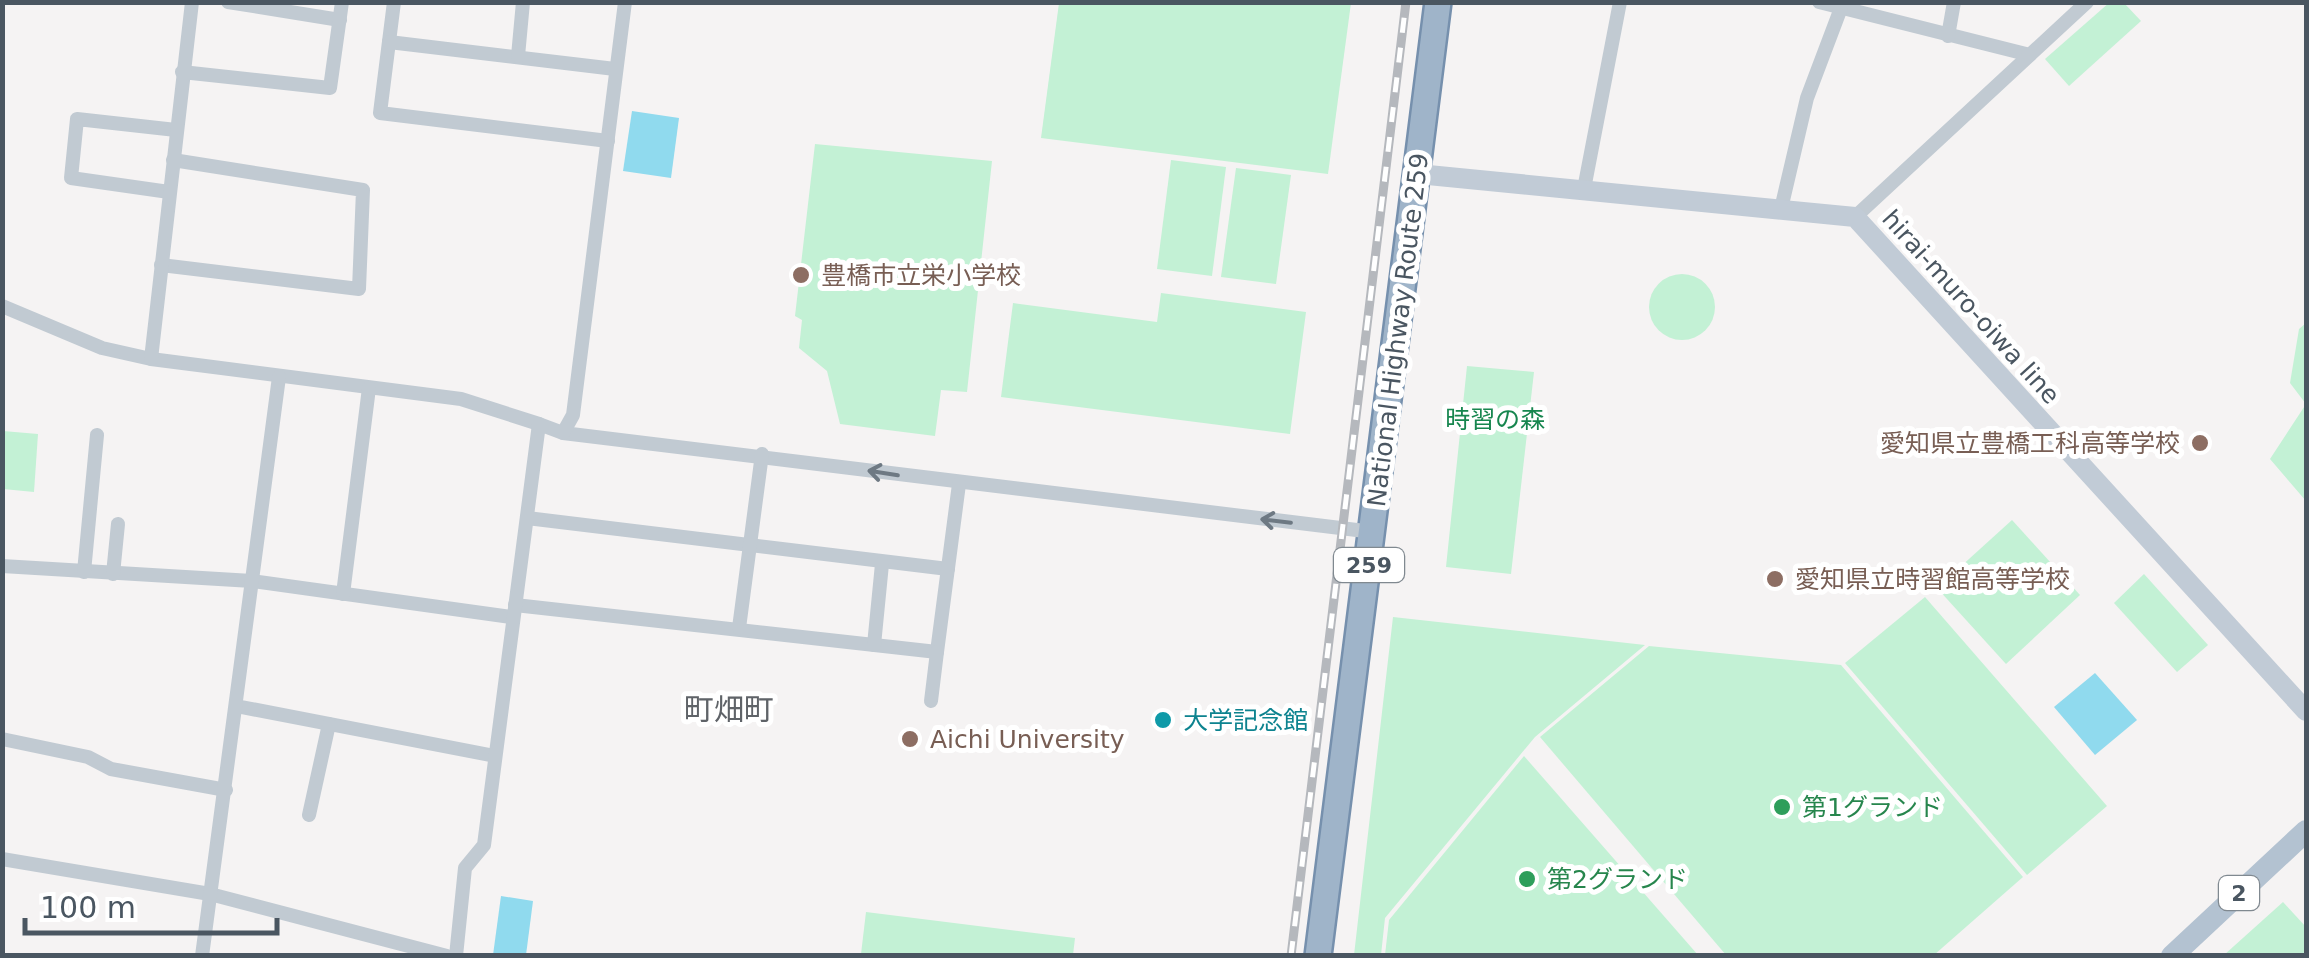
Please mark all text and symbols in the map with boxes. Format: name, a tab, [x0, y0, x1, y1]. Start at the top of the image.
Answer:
street label: National Highway Route 259	[1362, 151, 1434, 509]
street label: hirai-muro-oiwa line	[1876, 204, 2066, 410]
place label: 豊橋市立栄小学校	[821, 261, 1021, 290]
marker: 豊橋市立栄小学校	[790, 264, 812, 286]
park label: 時習の森	[1445, 405, 1545, 434]
place label: 愛知県立豊橋工科高等学校	[1880, 429, 2180, 458]
marker: 愛知県立豊橋工科高等学校	[2189, 432, 2211, 454]
one-way arrow	[868, 463, 900, 481]
one-way arrow	[1260, 511, 1293, 530]
road number: 259	[1334, 548, 1404, 582]
place label: 愛知県立時習館高等学校	[1795, 565, 2070, 594]
marker: 愛知県立時習館高等学校	[1764, 568, 1786, 590]
district label: 町畑町	[684, 692, 774, 727]
place label: 大学記念館	[1183, 706, 1308, 735]
marker: 大学記念館	[1152, 709, 1174, 731]
place label: Aichi University	[930, 725, 1125, 754]
marker: Aichi University	[899, 728, 921, 750]
place label: 第1グランド	[1802, 793, 1943, 822]
marker: 第1グランド	[1771, 796, 1793, 818]
place label: 第2グランド	[1547, 865, 1688, 894]
marker: 第2グランド	[1516, 868, 1538, 890]
scale bar	[25, 873, 278, 935]
road number: 2	[2219, 876, 2259, 910]
text: 100 m	[40, 890, 136, 925]

